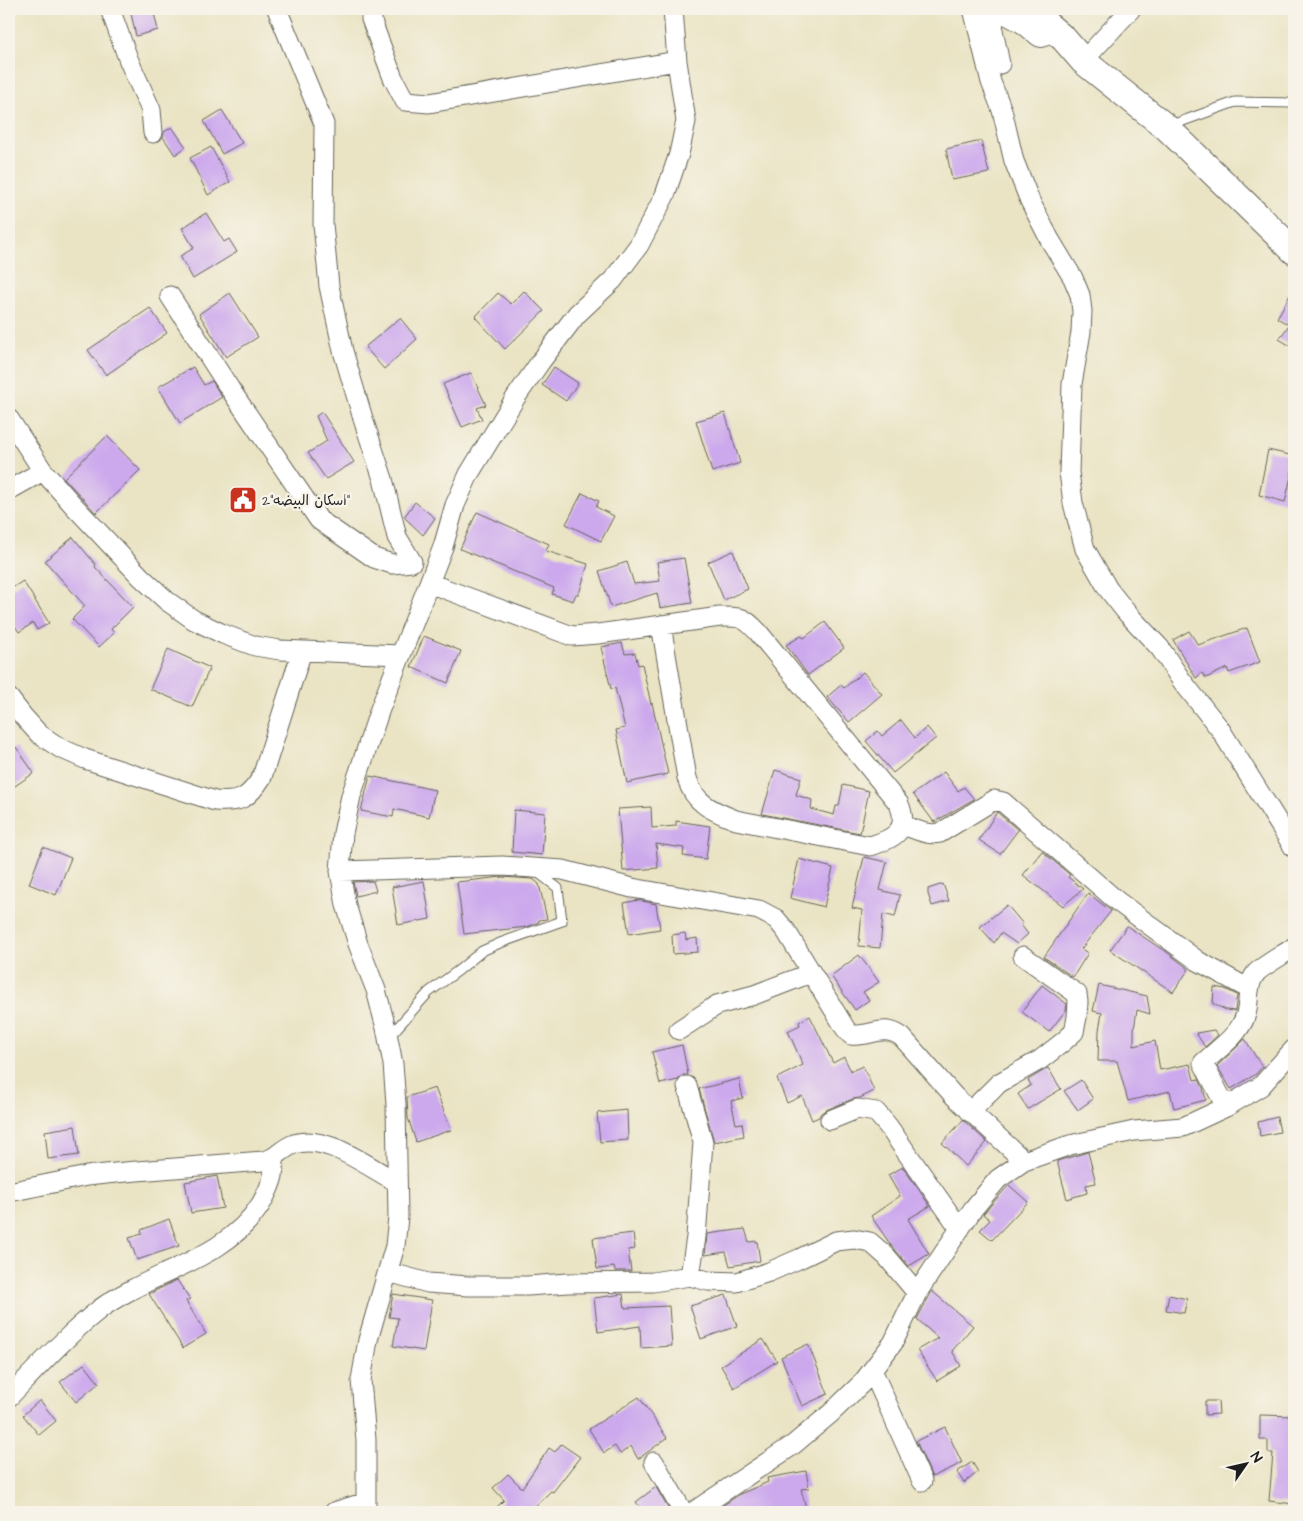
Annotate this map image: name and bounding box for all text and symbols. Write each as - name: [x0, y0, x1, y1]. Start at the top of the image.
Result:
- public building icon: اسكان البيضه"2": [228, 485, 258, 515]
- place label: اسكان البيضه"2": [262, 491, 350, 511]
- north arrow: [1220, 1438, 1270, 1488]
- text: N: [1245, 1448, 1267, 1467]

